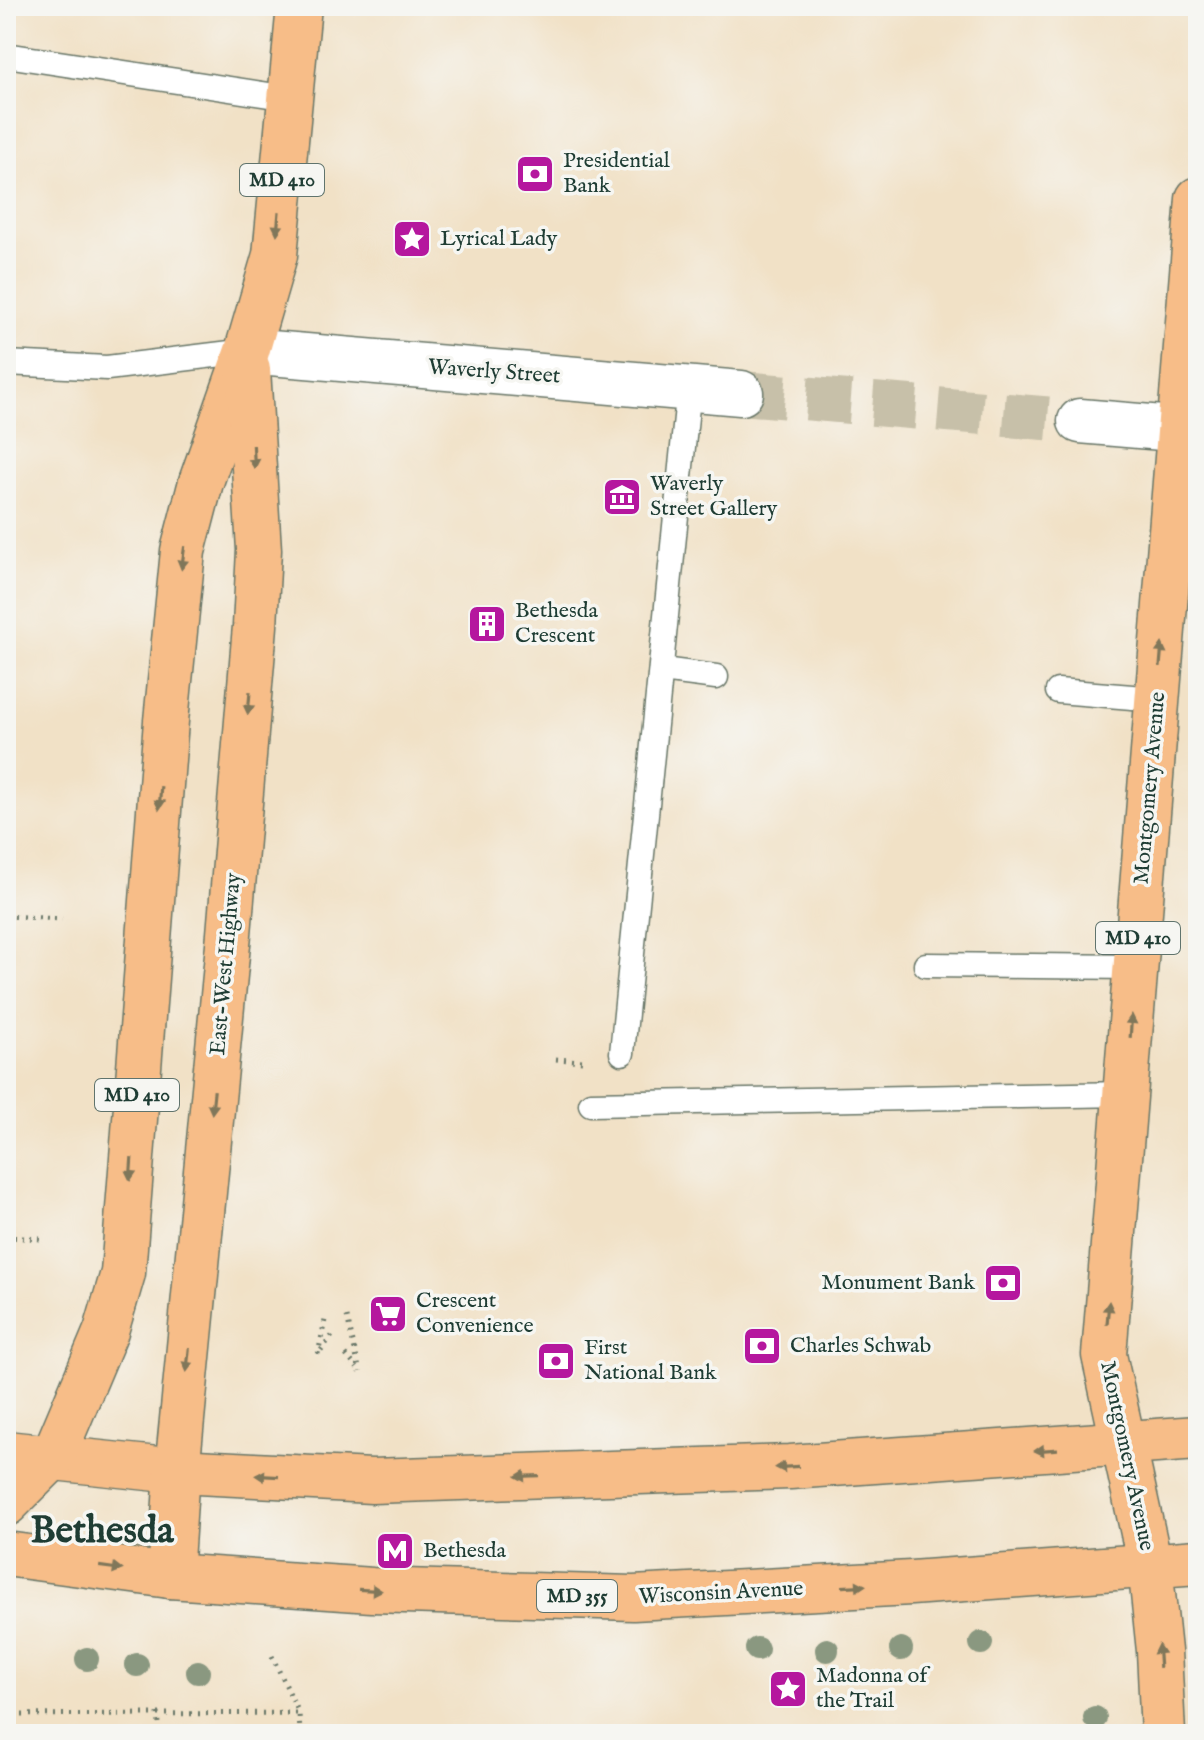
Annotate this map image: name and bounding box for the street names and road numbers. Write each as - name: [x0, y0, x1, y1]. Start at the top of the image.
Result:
- road number: MD 410: [240, 164, 324, 196]
- street label: Waverly Street: [427, 353, 562, 391]
- street label: Montgomery Avenue: [1128, 691, 1172, 885]
- street label: East-West Highway: [204, 871, 248, 1056]
- road number: MD 410: [1096, 922, 1180, 954]
- road number: MD 410: [95, 1079, 179, 1111]
- street label: Montgomery Avenue: [1093, 1359, 1161, 1553]
- street label: Wisconsin Avenue: [638, 1575, 804, 1611]
- road number: MD 355: [537, 1580, 617, 1612]

